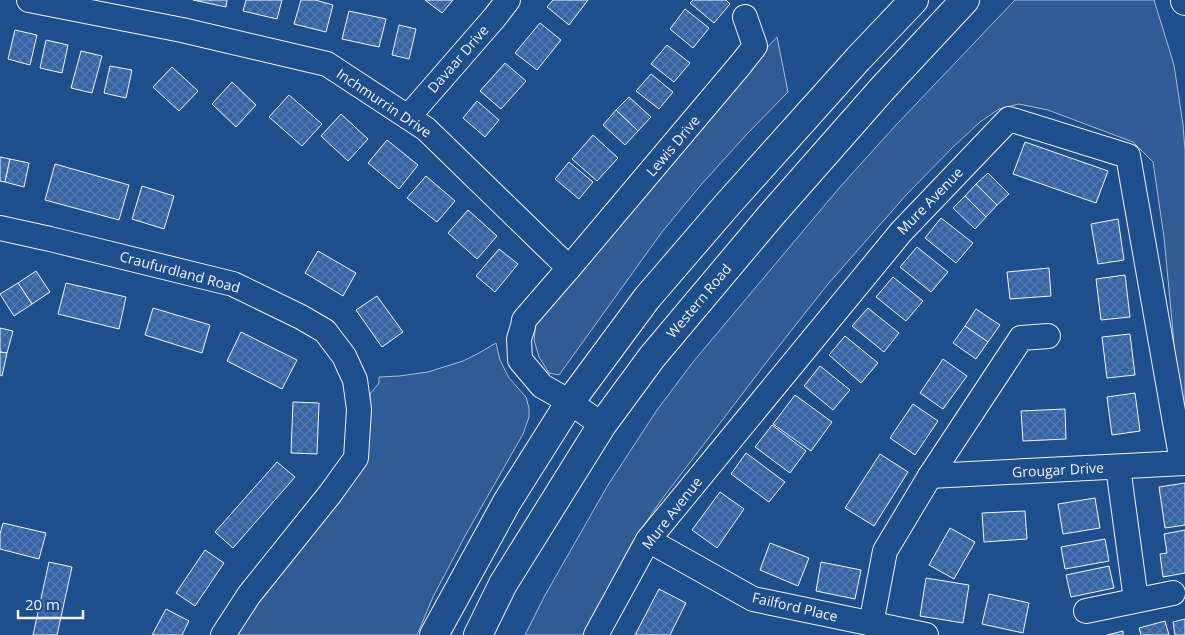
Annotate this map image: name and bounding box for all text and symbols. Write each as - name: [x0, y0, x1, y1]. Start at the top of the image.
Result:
- street label: Davaar Drive: [423, 21, 492, 97]
- street label: Inchmurrin Drive: [333, 64, 436, 142]
- street label: Lewis Drive: [642, 111, 704, 180]
- street label: Mure Avenue: [893, 163, 967, 239]
- street label: Craufurdland Road: [118, 246, 242, 297]
- street label: Western Road: [662, 259, 735, 342]
- street label: Grougar Drive: [1012, 458, 1105, 481]
- street label: Mure Avenue: [637, 472, 706, 553]
- street label: Failford Place: [750, 587, 840, 626]
- scale bar: [18, 588, 82, 620]
- text: 20 m: [25, 594, 60, 614]

